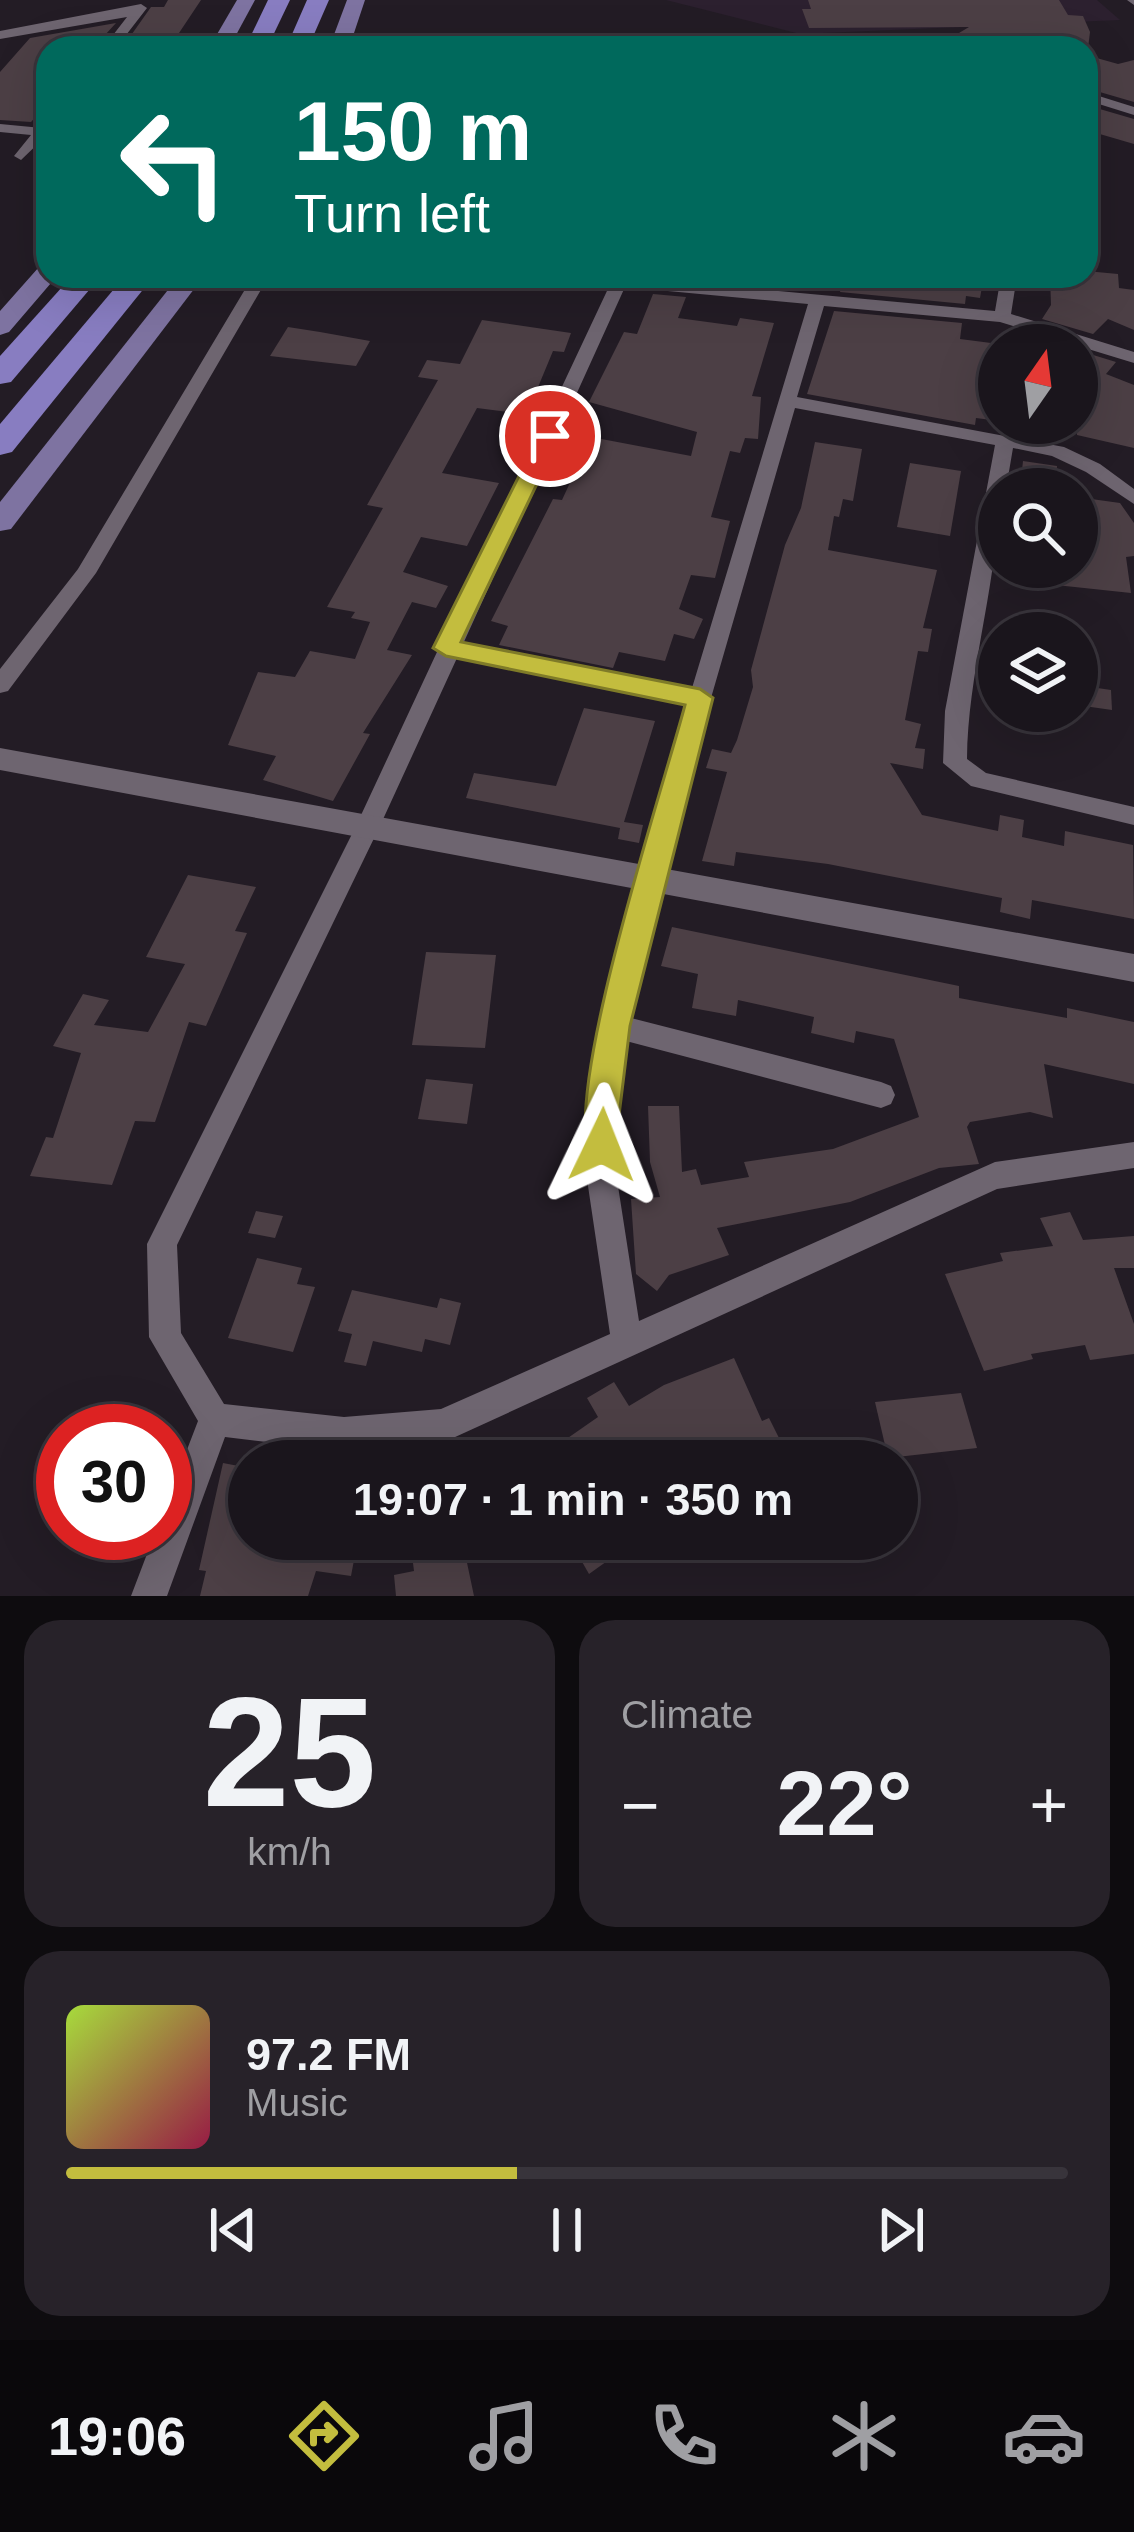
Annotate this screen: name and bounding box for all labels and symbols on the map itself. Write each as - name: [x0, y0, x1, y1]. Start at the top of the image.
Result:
- north arrow: [978, 324, 1098, 444]
- pin: [499, 385, 601, 487]
- position arrow: [539, 1082, 665, 1208]
- speed limit sign: 30: [36, 1404, 192, 1560]

